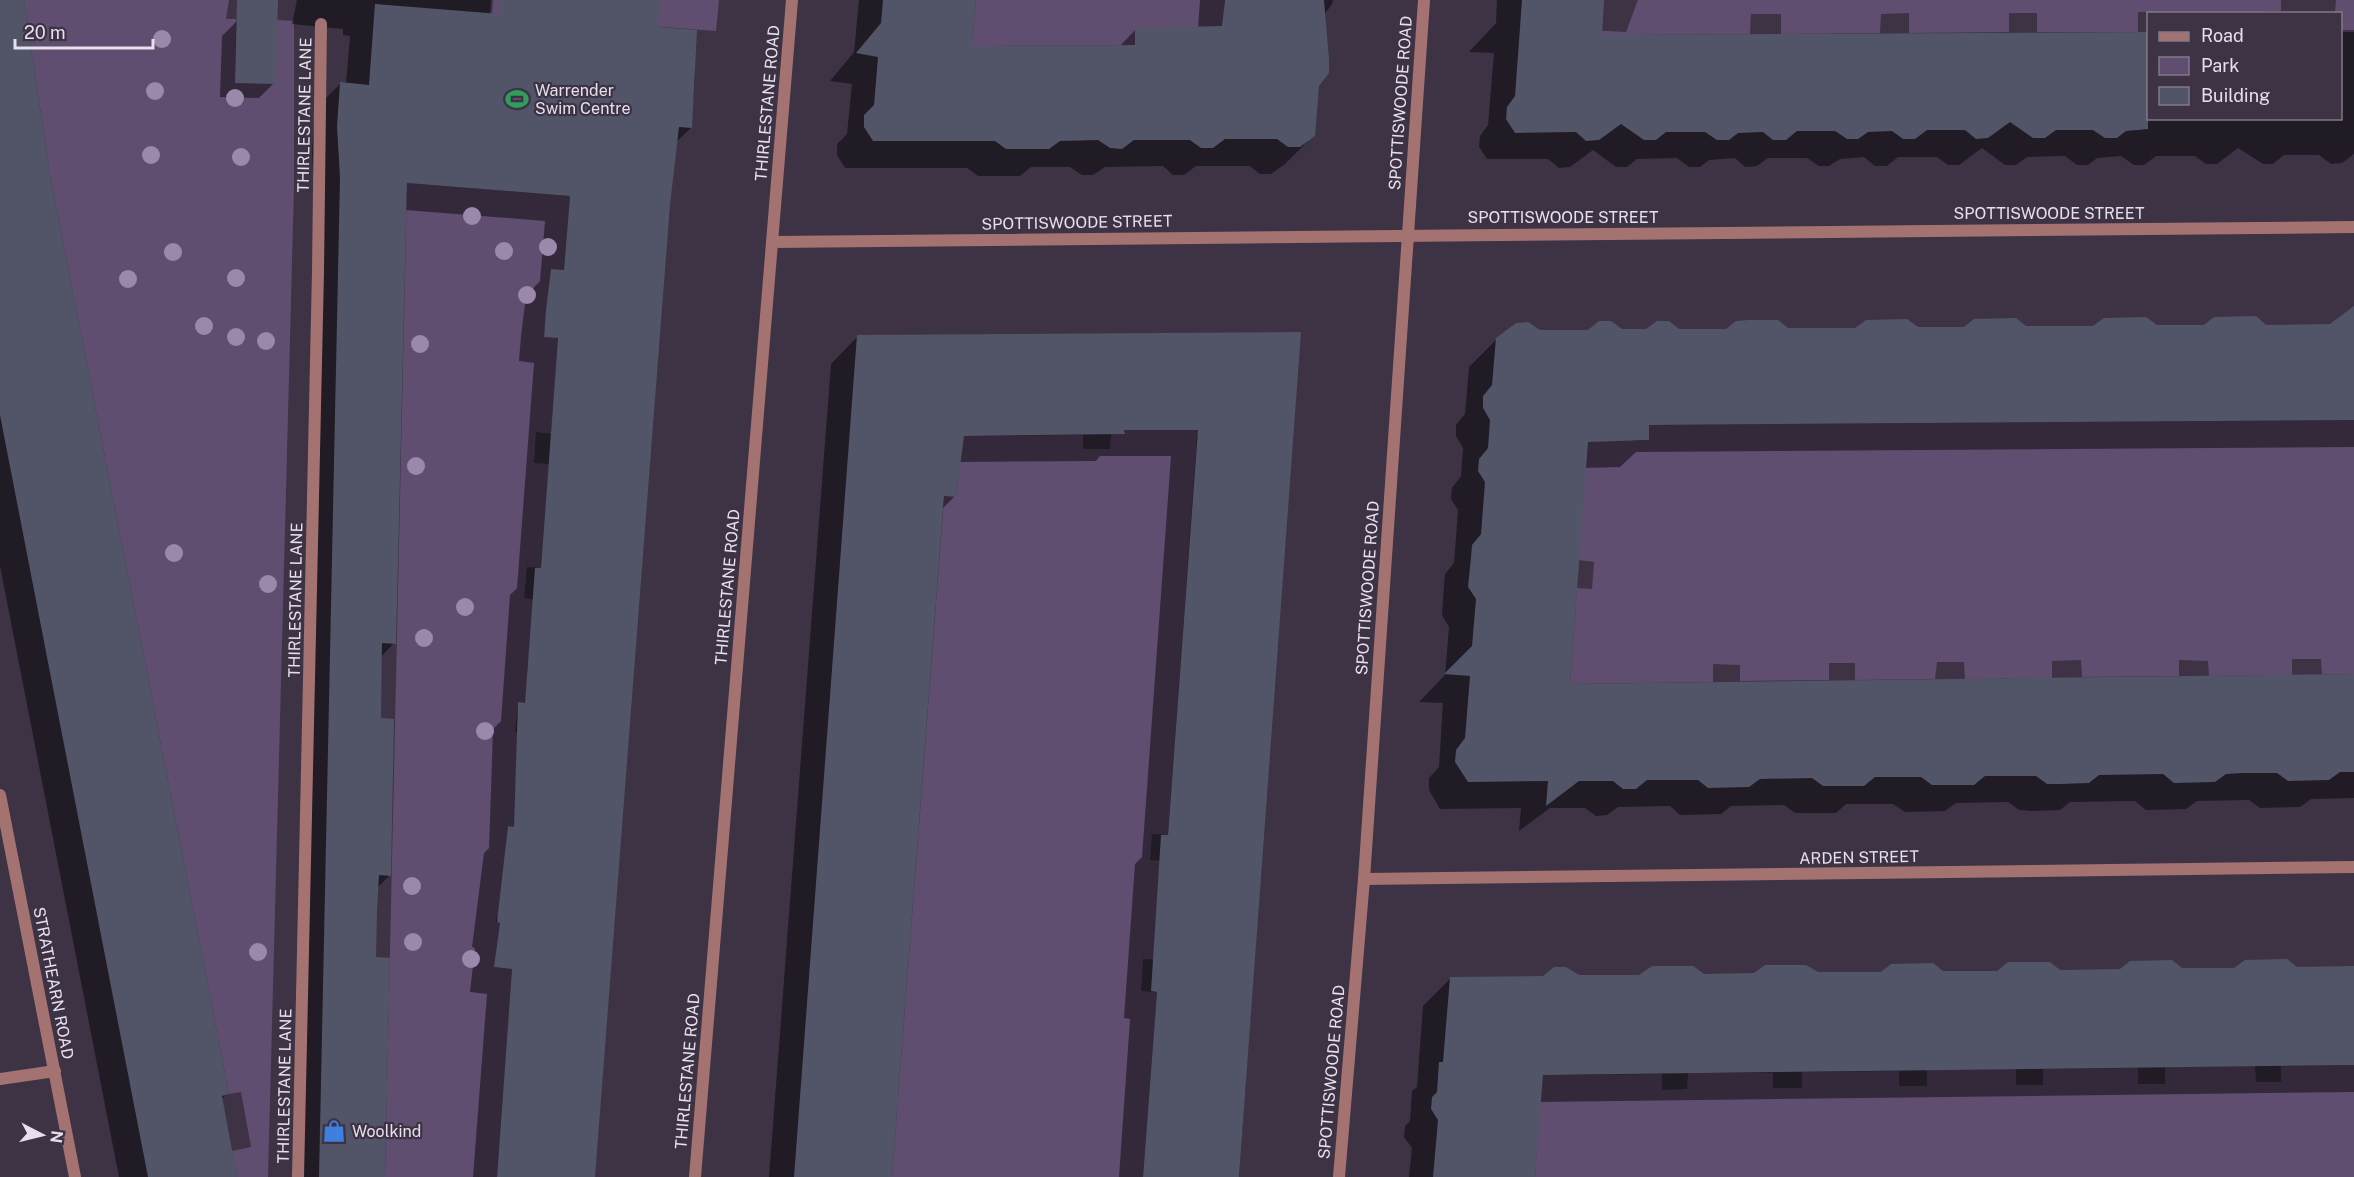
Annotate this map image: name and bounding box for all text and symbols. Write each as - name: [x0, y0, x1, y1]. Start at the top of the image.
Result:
- scale bar: [15, 12, 153, 50]
- legend: [2147, 12, 2342, 120]
- street label: SPOTTISWOODE ROAD: [1385, 15, 1416, 191]
- text: 20 m: [24, 22, 66, 43]
- street label: THIRLESTANE ROAD: [751, 24, 784, 182]
- text: Road: [2201, 25, 2244, 46]
- street label: THIRLESTANE LANE: [294, 37, 315, 193]
- text: Park: [2201, 55, 2239, 76]
- place label: Warrender Swim Centre: [535, 81, 630, 118]
- text: Building: [2201, 85, 2270, 106]
- sports icon: Warrender Swim Centre: [504, 86, 530, 112]
- street label: SPOTTISWOODE STREET: [1953, 204, 2145, 223]
- street label: SPOTTISWOODE STREET: [1467, 208, 1659, 227]
- street label: SPOTTISWOODE STREET: [981, 211, 1173, 234]
- street label: SPOTTISWOODE ROAD: [1352, 500, 1383, 676]
- street label: THIRLESTANE ROAD: [711, 508, 744, 666]
- street label: THIRLESTANE LANE: [285, 522, 306, 678]
- street label: ARDEN STREET: [1799, 847, 1920, 868]
- street label: STRATHEARN ROAD: [29, 905, 78, 1061]
- street label: SPOTTISWOODE ROAD: [1314, 984, 1349, 1160]
- street label: THIRLESTANE ROAD: [671, 992, 704, 1150]
- street label: THIRLESTANE LANE: [274, 1008, 295, 1164]
- north arrow: [12, 1105, 72, 1165]
- shop icon: Woolkind: [321, 1118, 347, 1144]
- place label: Woolkind: [352, 1122, 421, 1141]
- text: N: [46, 1129, 67, 1144]

